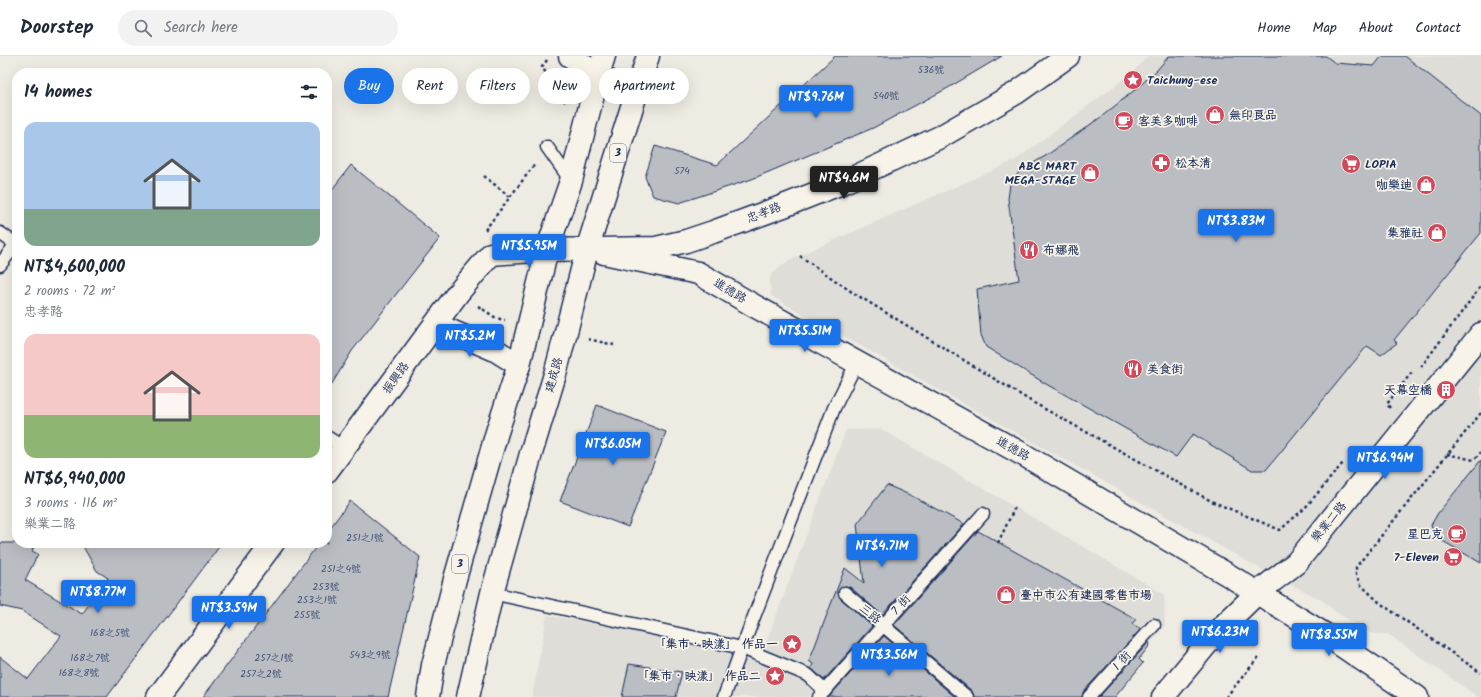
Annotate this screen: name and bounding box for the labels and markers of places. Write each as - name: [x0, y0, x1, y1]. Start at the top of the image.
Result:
- place icon: Taichung-ese: [1122, 69, 1144, 91]
- place label: Taichung-ese: [1147, 71, 1217, 90]
- pin: NT$9.76M: [775, 85, 857, 119]
- shop icon: 無印良品: [1204, 104, 1226, 126]
- place label: 無印良品: [1229, 106, 1277, 125]
- cafe icon: 客美多咖啡: [1113, 110, 1135, 132]
- place label: 客美多咖啡: [1138, 112, 1198, 131]
- pharmacy icon: 松本清: [1150, 152, 1172, 174]
- supermarket icon: LOPIA: [1340, 153, 1362, 175]
- place label: 松本清: [1175, 154, 1211, 173]
- place label: LOPIA: [1365, 155, 1397, 174]
- place label: ABC MART MEGA-STAGE: [1005, 157, 1077, 190]
- shop icon: ABC MART MEGA-STAGE: [1079, 162, 1101, 184]
- pin: NT$4.6M: [807, 166, 881, 200]
- shop icon: 咖樂迪: [1415, 174, 1437, 196]
- place label: 咖樂迪: [1376, 176, 1412, 195]
- pin: NT$3.83M: [1195, 209, 1277, 243]
- shop icon: 集雅社: [1426, 222, 1448, 244]
- place label: 集雅社: [1387, 224, 1423, 243]
- pin: NT$5.95M: [488, 234, 570, 268]
- restaurant icon: 布娜飛: [1018, 239, 1040, 261]
- place label: 布娜飛: [1043, 241, 1079, 260]
- pin: NT$5.51M: [764, 319, 846, 353]
- pin: NT$5.2M: [433, 324, 507, 358]
- restaurant icon: 美食街: [1122, 358, 1144, 380]
- place label: 美食街: [1147, 360, 1183, 379]
- building icon: 天幕空橋: [1435, 379, 1457, 401]
- place label: 天幕空橋: [1384, 381, 1432, 400]
- pin: NT$6.05M: [572, 432, 654, 466]
- pin: NT$6.94M: [1344, 446, 1426, 480]
- cafe icon: 星巴克: [1446, 523, 1468, 545]
- place label: 星巴克: [1407, 525, 1443, 544]
- pin: NT$4.71M: [841, 534, 923, 568]
- supermarket icon: 7-Eleven: [1442, 546, 1464, 568]
- place label: 7-Eleven: [1394, 548, 1439, 567]
- pin: NT$8.77M: [57, 580, 139, 614]
- shop icon: 臺中市公有建國零售市場: [995, 584, 1017, 606]
- place label: 臺中市公有建國零售市場: [1020, 586, 1152, 605]
- pin: NT$3.59M: [188, 596, 270, 630]
- pin: NT$6.23M: [1179, 620, 1261, 654]
- pin: NT$8.55M: [1288, 623, 1370, 657]
- place icon: 「集市‧映漾」 作品一: [781, 633, 803, 655]
- place label: 「集市‧映漾」 作品一: [653, 635, 778, 654]
- pin: NT$3.56M: [848, 643, 930, 677]
- place icon: 「集市‧映漾」 作品二: [764, 665, 786, 687]
- place label: 「集市‧映漾」 作品二: [636, 667, 761, 686]

